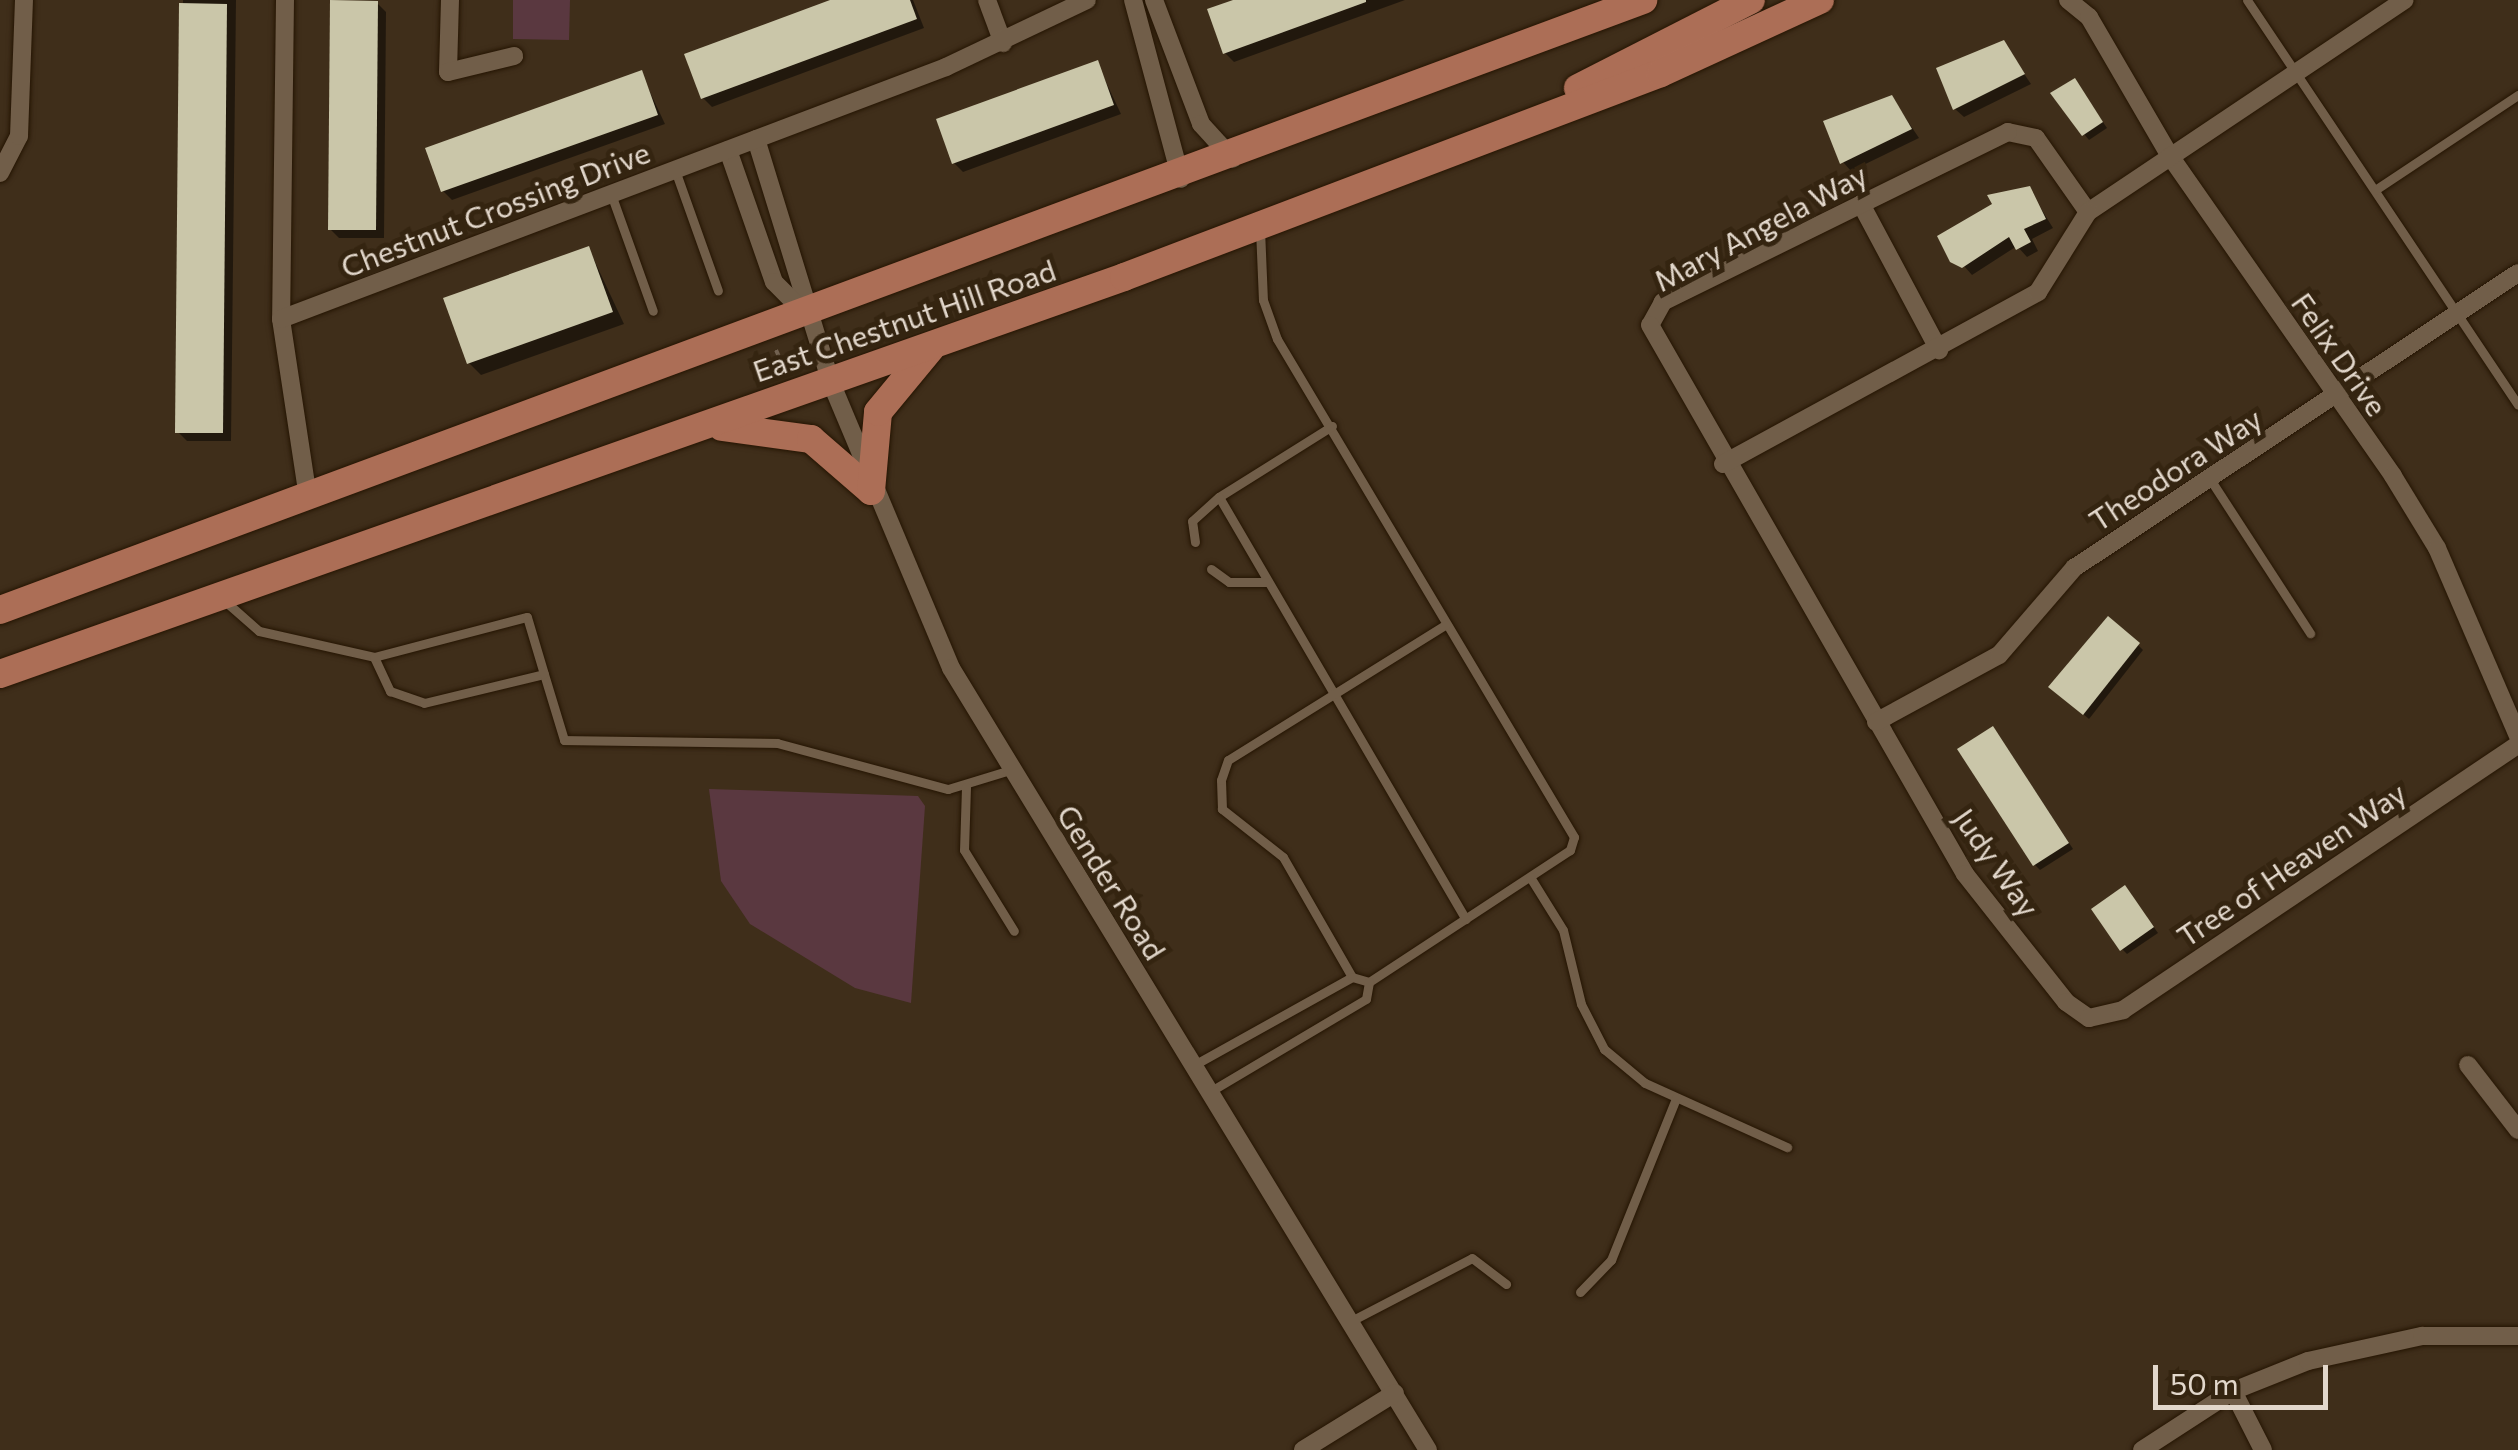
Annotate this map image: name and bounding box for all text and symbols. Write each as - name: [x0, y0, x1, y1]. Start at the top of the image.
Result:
- street label: Chestnut Crossing Drive: [336, 133, 654, 285]
- street label: Mary Angela Way: [1647, 156, 1873, 298]
- street label: East Chestnut Hill Road: [748, 251, 1060, 389]
- street label: Felix Drive: [2285, 286, 2395, 422]
- street label: Theodora Way: [2082, 400, 2268, 538]
- street label: Tree of Heaven Way: [2170, 774, 2412, 954]
- street label: Gender Road: [1050, 798, 1174, 966]
- street label: Judy Way: [1947, 801, 2047, 923]
- scale bar: [2158, 1345, 2333, 1407]
- text: 50 m: [2170, 1364, 2239, 1401]

